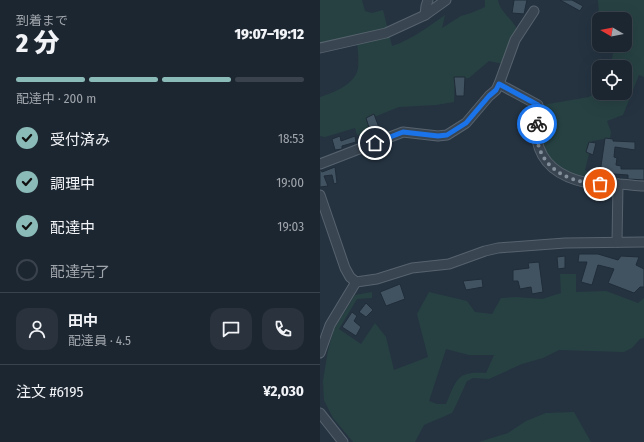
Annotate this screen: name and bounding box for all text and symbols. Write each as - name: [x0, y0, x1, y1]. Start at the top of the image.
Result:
- north arrow: [592, 12, 632, 52]
- map controls: [592, 12, 632, 100]
- text: 到着まで: [16, 13, 68, 28]
- text: 19:07–19:12: [235, 25, 304, 43]
- text: 2 分: [16, 28, 59, 59]
- button: locate: [592, 60, 632, 100]
- text: 配達中 · 200 m: [16, 91, 96, 106]
- courier: [517, 104, 557, 144]
- icon: bike: [526, 113, 548, 135]
- pin: [358, 126, 392, 160]
- icon: check: [16, 127, 38, 149]
- text: 受付済み: [50, 131, 110, 149]
- text: 18:53: [278, 131, 304, 146]
- icon: home: [364, 132, 386, 154]
- pin: [583, 167, 617, 201]
- icon: check: [16, 171, 38, 193]
- icon: bag: [589, 173, 611, 195]
- text: 調理中: [50, 175, 95, 193]
- text: 19:00: [276, 175, 304, 190]
- icon: check: [16, 215, 38, 237]
- text: 配達中: [50, 219, 95, 237]
- text: 19:03: [277, 219, 304, 234]
- text: 配達完了: [50, 263, 110, 281]
- button: person: [16, 308, 58, 350]
- button: chat: [210, 308, 252, 350]
- button: phone: [262, 308, 304, 350]
- text: 田中: [68, 312, 98, 330]
- text: 配達員 · 4.5: [68, 333, 131, 348]
- text: ¥2,030: [263, 382, 304, 400]
- text: 注文 #6195: [16, 383, 83, 401]

